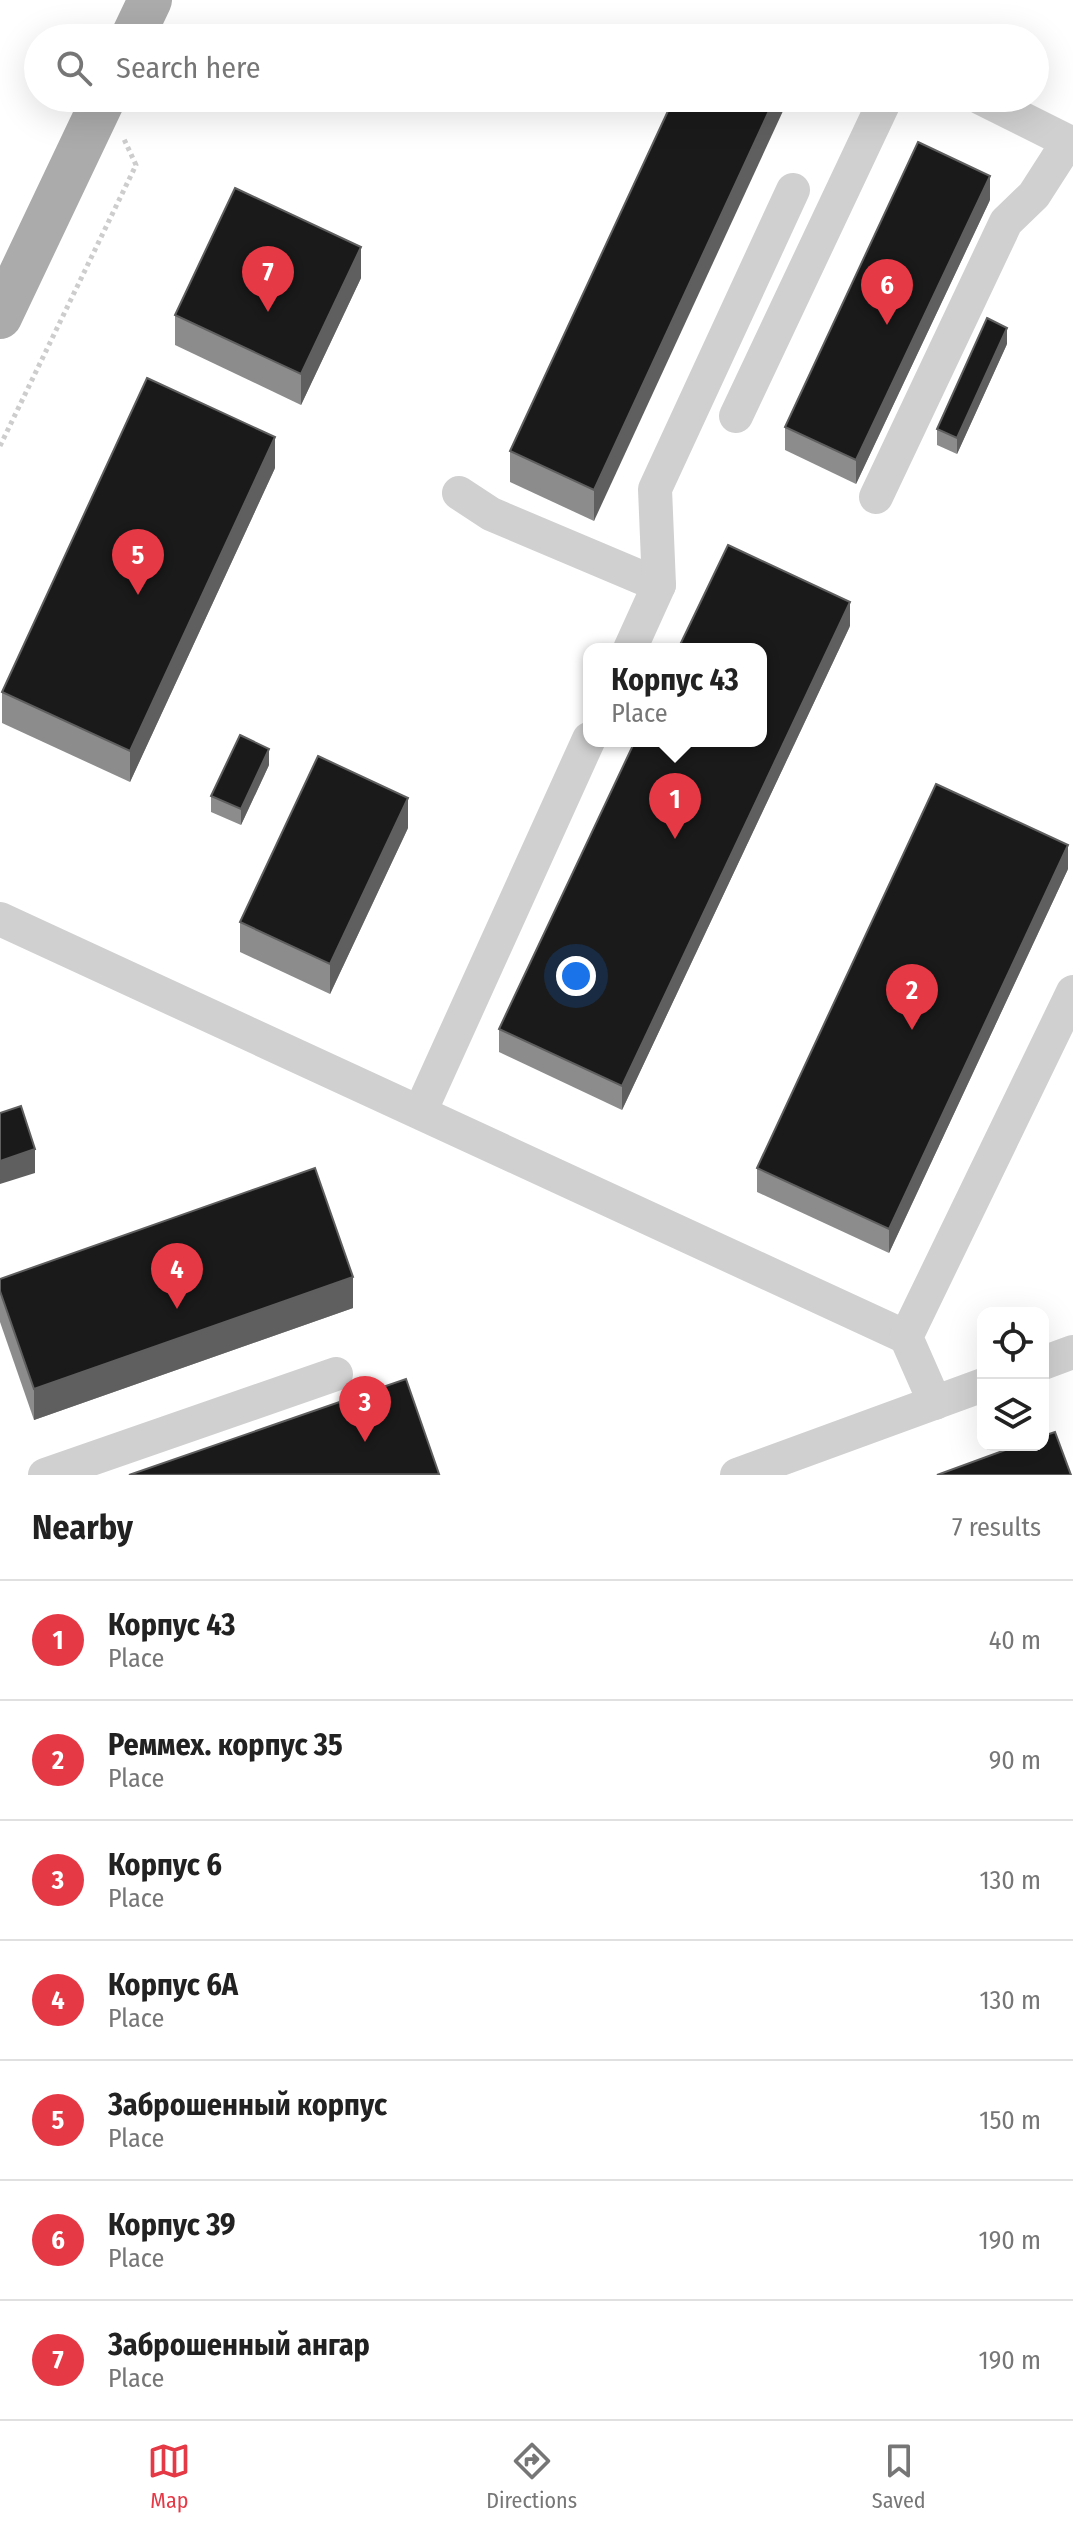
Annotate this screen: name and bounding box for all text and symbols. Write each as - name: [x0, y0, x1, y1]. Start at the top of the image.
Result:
- search box: [24, 24, 1049, 112]
- icon: search: [52, 46, 96, 90]
- text: Search here: [116, 50, 261, 86]
- pin: 7: [242, 246, 294, 312]
- pin: 6: [861, 259, 913, 325]
- pin: 5: [112, 529, 164, 595]
- popup: [583, 643, 767, 747]
- text: Корпус 43: [611, 662, 739, 698]
- text: Place: [611, 698, 668, 729]
- pin: 1: [649, 773, 701, 839]
- your location: [556, 956, 596, 996]
- pin: 2: [886, 964, 938, 1030]
- pin: 4: [151, 1243, 203, 1309]
- map controls: [977, 1307, 1049, 1451]
- button: locate: [977, 1307, 1049, 1379]
- pin: 3: [339, 1376, 391, 1442]
- button: layers: [977, 1379, 1049, 1451]
- text: Nearby: [32, 1507, 133, 1548]
- text: 7 results: [952, 1512, 1041, 1543]
- text: Корпус 43: [108, 1607, 235, 1643]
- text: 1: [53, 1625, 64, 1656]
- text: 40 m: [989, 1625, 1041, 1656]
- text: Place: [108, 1643, 164, 1674]
- text: Реммех. корпус 35: [108, 1727, 343, 1763]
- text: 2: [52, 1745, 64, 1776]
- text: 90 m: [989, 1745, 1041, 1776]
- text: Place: [108, 1763, 164, 1794]
- text: Корпус 6: [108, 1847, 222, 1883]
- text: 3: [52, 1865, 64, 1896]
- text: 130 m: [979, 1865, 1041, 1896]
- text: Place: [108, 1883, 164, 1914]
- text: Корпус 6А: [108, 1967, 238, 2003]
- text: 4: [51, 1985, 65, 2016]
- text: 130 m: [979, 1985, 1041, 2016]
- text: Place: [108, 2003, 164, 2034]
- text: Заброшенный корпус: [108, 2087, 387, 2123]
- text: 5: [52, 2105, 64, 2136]
- text: 150 m: [979, 2105, 1041, 2136]
- text: Place: [108, 2123, 164, 2154]
- text: Корпус 39: [108, 2207, 236, 2243]
- text: 6: [51, 2225, 65, 2256]
- text: 190 m: [979, 2225, 1041, 2256]
- text: Place: [108, 2243, 164, 2274]
- text: Заброшенный ангар: [108, 2327, 370, 2363]
- text: 7: [52, 2345, 64, 2376]
- text: 190 m: [979, 2345, 1041, 2376]
- text: Place: [108, 2363, 164, 2394]
- tab: Map: [147, 2439, 191, 2514]
- tab: Directions: [486, 2439, 577, 2514]
- tab: Saved: [872, 2439, 926, 2514]

